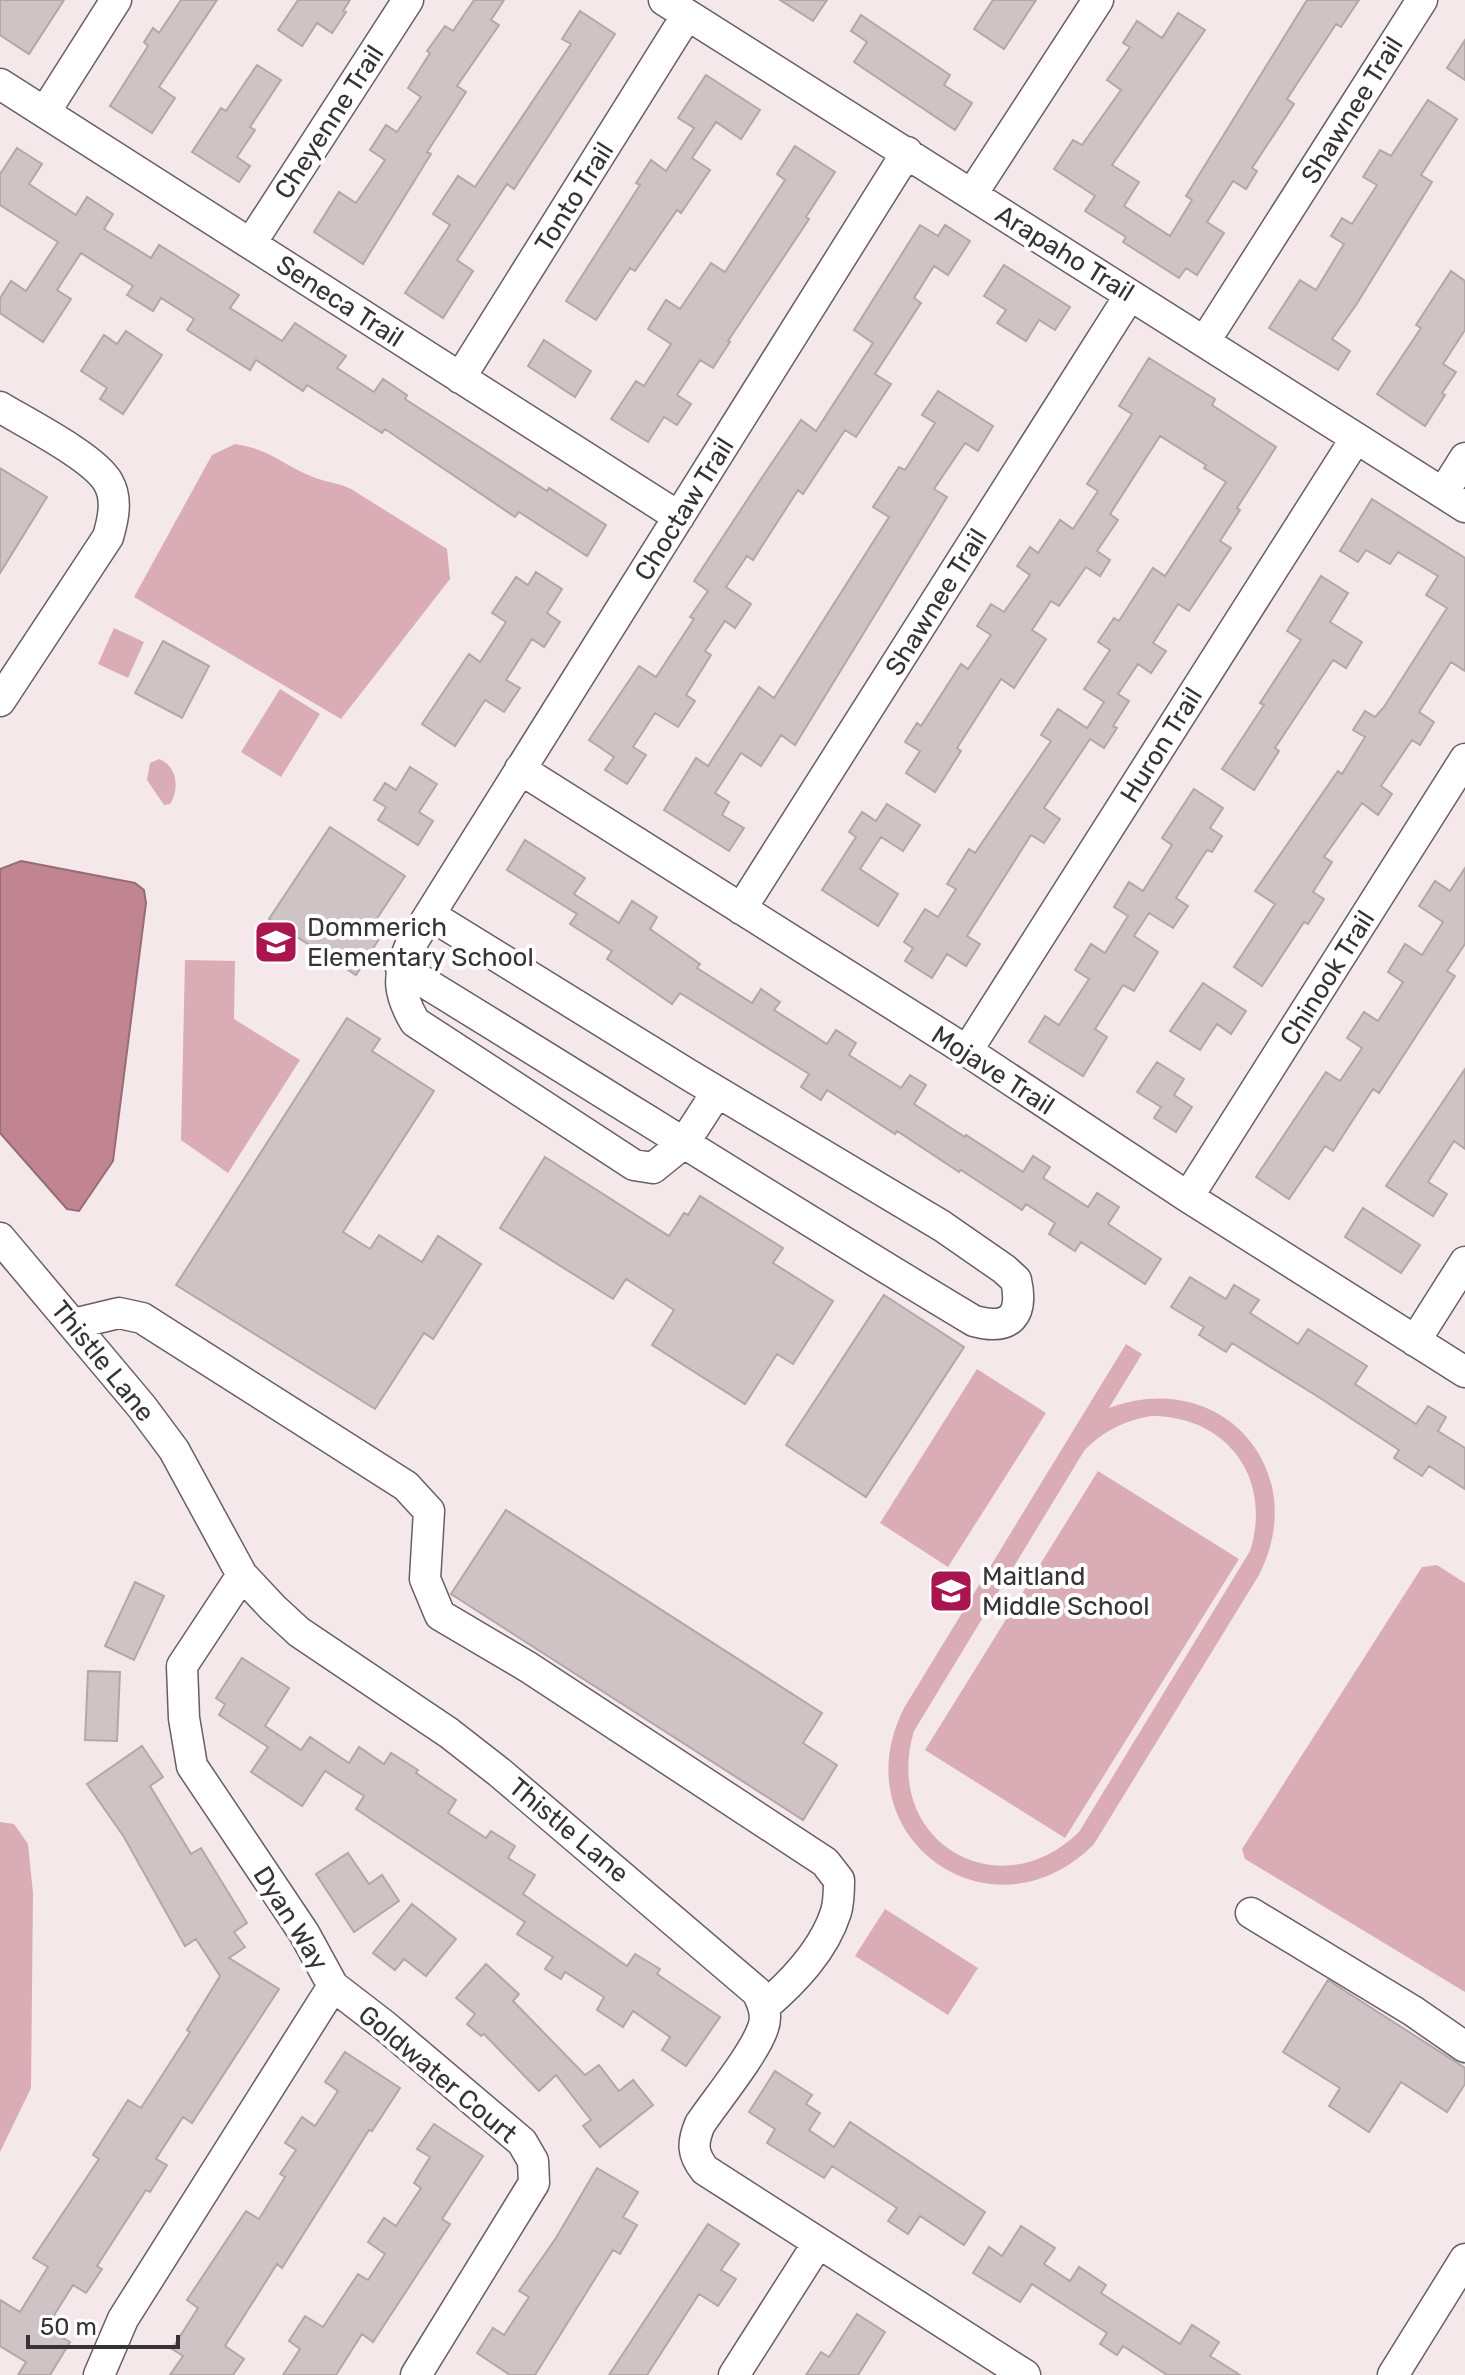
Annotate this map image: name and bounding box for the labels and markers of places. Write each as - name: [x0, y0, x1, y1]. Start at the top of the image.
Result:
- place label: Dommerich Elementary School: [307, 912, 534, 973]
- school or university icon: Dommerich Elementary School: [252, 918, 300, 966]
- place label: Maitland Middle School: [982, 1561, 1150, 1622]
- school or university icon: Maitland Middle School: [927, 1567, 975, 1615]

